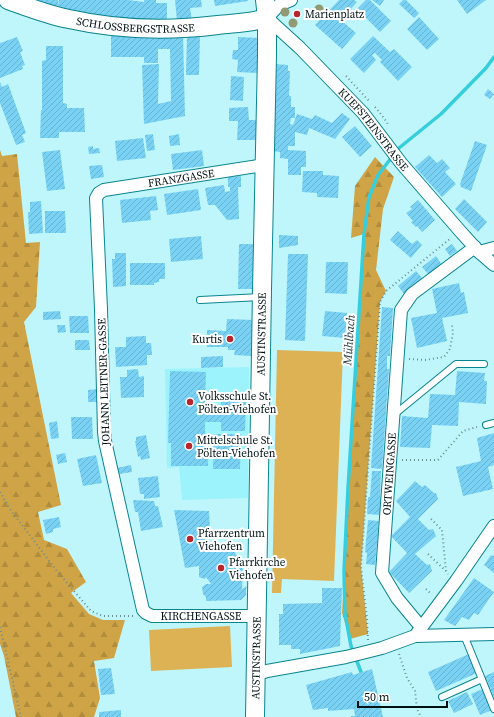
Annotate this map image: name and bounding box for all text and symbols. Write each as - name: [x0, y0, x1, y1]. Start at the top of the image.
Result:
- place label: Marienplatz: [305, 7, 364, 22]
- marker: Marienplatz: [292, 9, 302, 19]
- street label: SCHLOSSBERGSTRASSE: [75, 13, 196, 36]
- street label: KUEFSTEINSTRASSE: [335, 84, 412, 174]
- street label: FRANZGASSE: [147, 165, 216, 191]
- street label: AUSTINSTRASSE: [253, 292, 269, 376]
- water label: Mühlbach: [339, 314, 359, 367]
- street label: JOHANN LEITNER-GASSE: [94, 318, 114, 447]
- place label: Kurtis: [192, 332, 222, 347]
- marker: Kurtis: [225, 334, 235, 344]
- place label: Volksschule St. Pölten-Viehofen: [198, 389, 277, 417]
- marker: Volksschule St. Pölten-Viehofen: [185, 397, 195, 407]
- street label: ORTWEINGASSE: [379, 432, 400, 516]
- place label: Mittelschule St. Pölten-Viehofen: [197, 433, 276, 461]
- marker: Mittelschule St. Pölten-Viehofen: [184, 441, 194, 451]
- place label: Pfarrzentrum Viehofen: [198, 526, 265, 554]
- marker: Pfarrzentrum Viehofen: [185, 534, 195, 544]
- place label: Pfarrkirche Viehofen: [229, 555, 286, 583]
- marker: Pfarrkirche Viehofen: [216, 563, 226, 573]
- street label: KIRCHENGASSE: [161, 609, 242, 624]
- street label: AUSTINSTRASSE: [248, 616, 264, 700]
- scale bar: [358, 683, 447, 709]
- text: 50 m: [364, 689, 390, 705]

